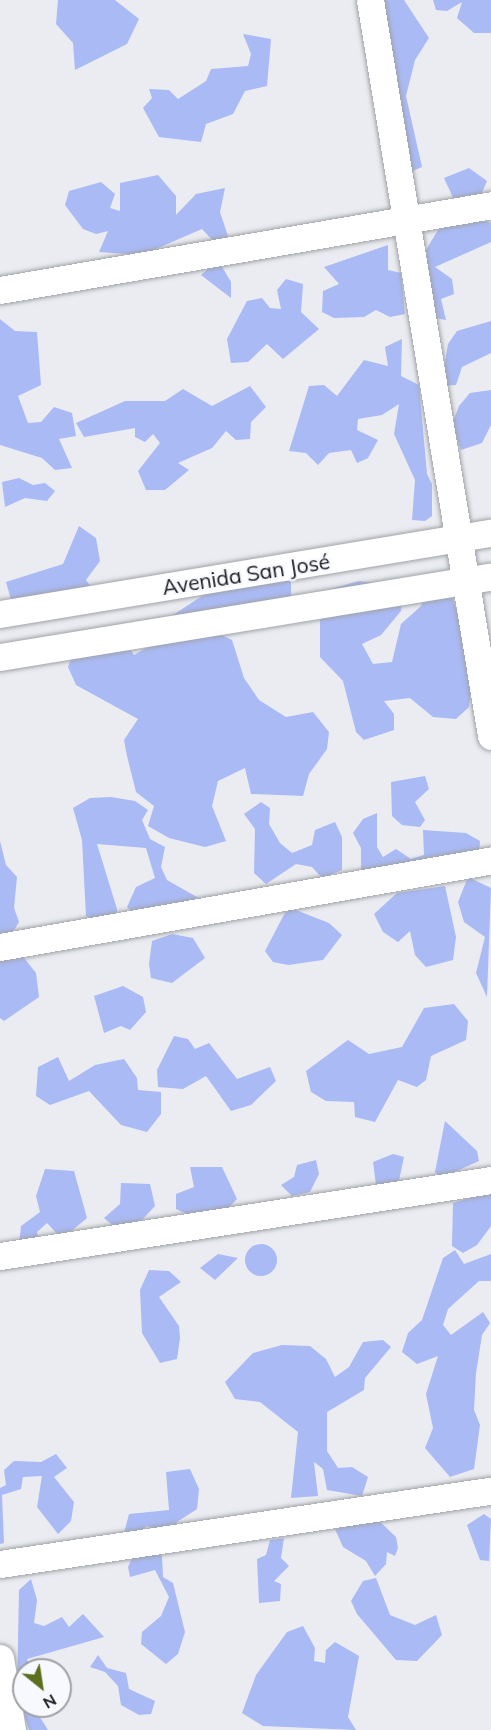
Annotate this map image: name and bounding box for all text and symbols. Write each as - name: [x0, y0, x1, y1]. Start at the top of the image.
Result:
- street label: Avenida San José: [160, 548, 332, 600]
- north arrow: [12, 1658, 72, 1718]
- text: N: [40, 1690, 60, 1714]

